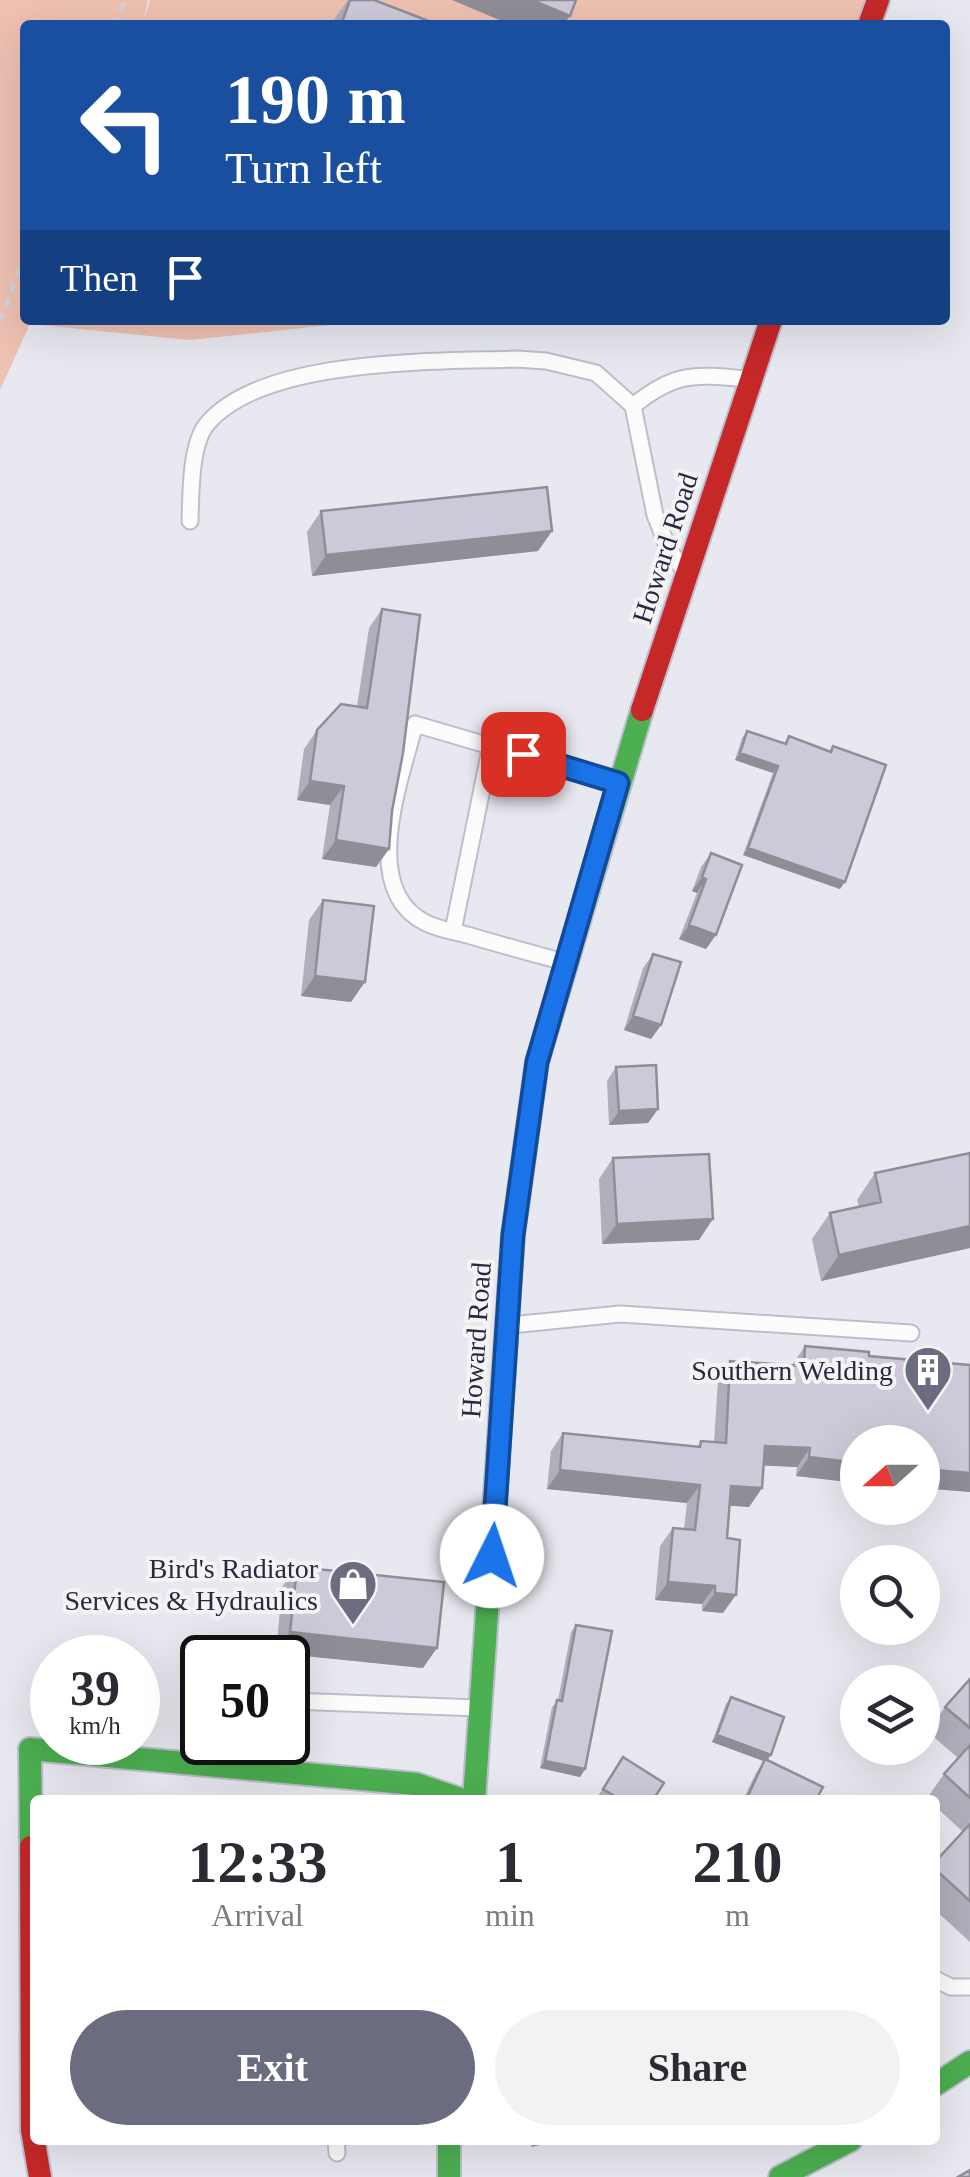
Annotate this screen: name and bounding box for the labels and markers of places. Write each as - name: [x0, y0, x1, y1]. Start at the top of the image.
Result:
- pin: [481, 712, 566, 797]
- building icon: Southern Welding: [902, 1344, 954, 1412]
- place label: Southern Welding: [691, 1355, 893, 1386]
- place label: Bird's Radiator Services & Hydraulics: [65, 1553, 319, 1616]
- shop icon: Bird's Radiator Services & Hydraulics: [327, 1558, 379, 1626]

